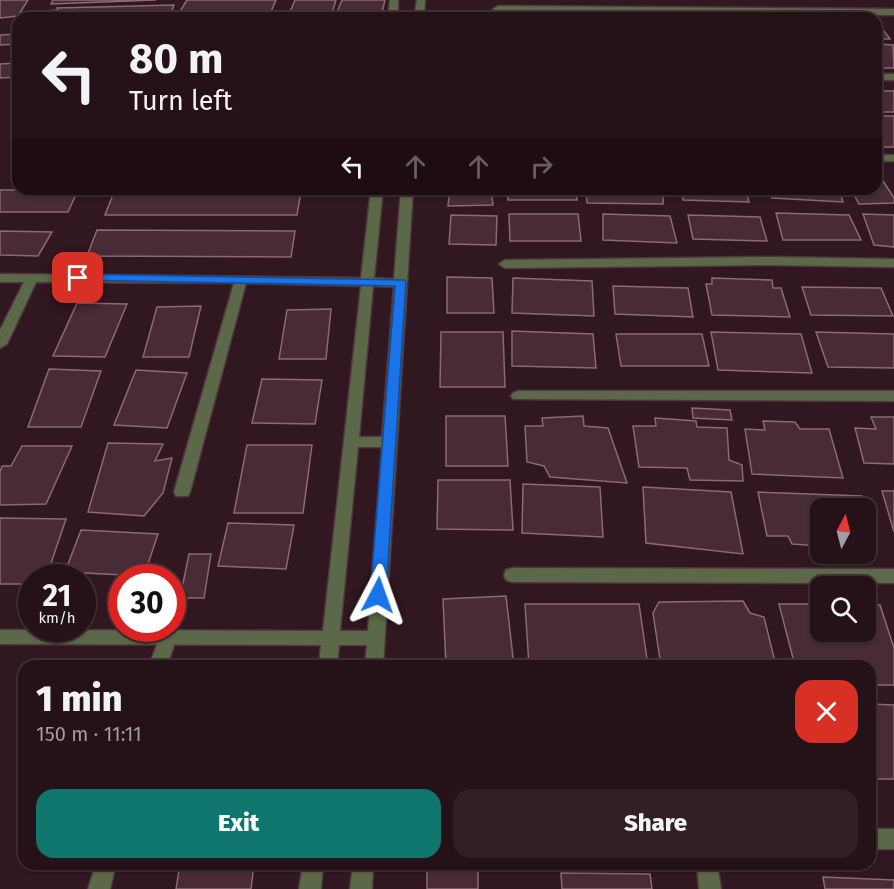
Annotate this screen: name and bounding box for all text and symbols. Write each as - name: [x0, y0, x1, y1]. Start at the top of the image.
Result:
- text: 80 m: [129, 34, 223, 84]
- icon: left: [30, 36, 108, 114]
- text: Turn left: [129, 85, 232, 117]
- icon: left: [336, 150, 369, 183]
- icon: ahead: [399, 150, 432, 183]
- icon: ahead: [462, 150, 495, 183]
- icon: right: [525, 150, 558, 183]
- pin: [52, 252, 103, 303]
- icon: arrive: [61, 261, 94, 294]
- north arrow: [810, 498, 876, 564]
- map controls: [810, 498, 876, 642]
- position arrow: [346, 563, 410, 627]
- speed limit sign: 30: [108, 564, 186, 642]
- button: search: [810, 576, 876, 642]
- text: 21: [43, 578, 71, 614]
- text: km/h: [38, 609, 76, 627]
- text: 1 min: [36, 677, 122, 721]
- button: close: [795, 680, 858, 743]
- text: 150 m · 11:11: [36, 722, 142, 746]
- button: Exit: [36, 789, 441, 858]
- button: Share: [453, 789, 858, 858]

